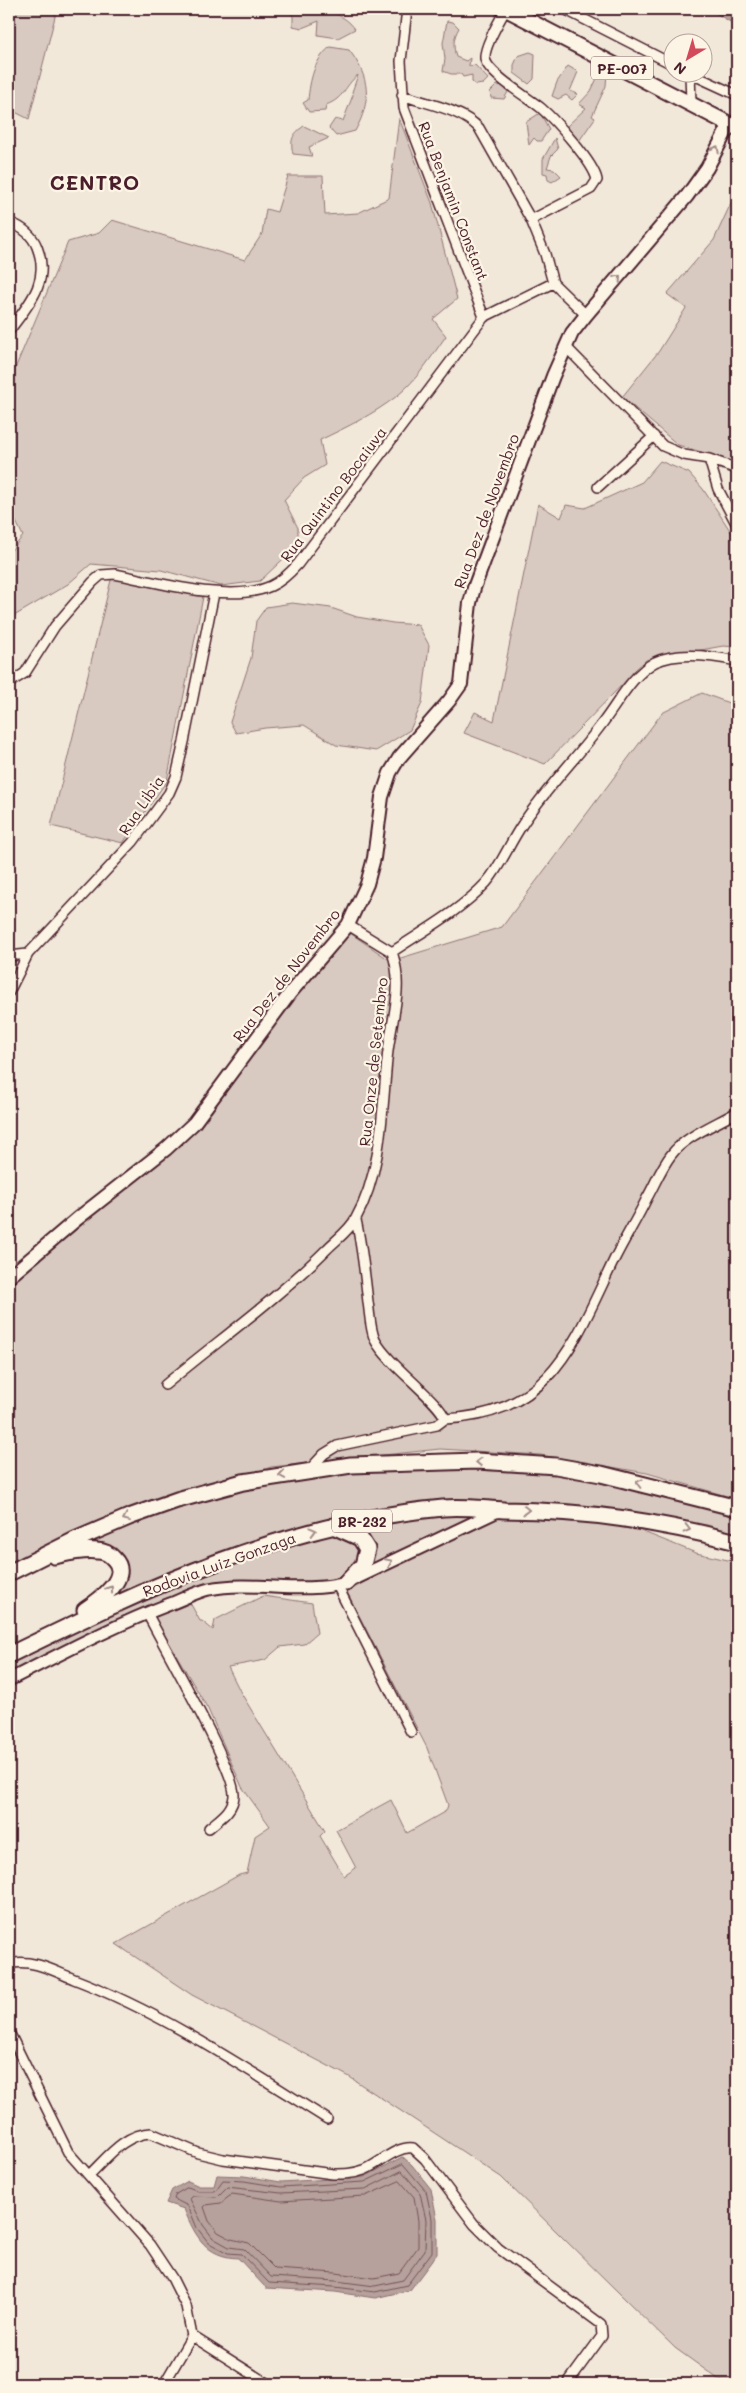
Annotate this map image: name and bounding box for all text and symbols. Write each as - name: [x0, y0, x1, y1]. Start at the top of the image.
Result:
- north arrow: [664, 32, 714, 82]
- road number: PE-007: [591, 56, 653, 80]
- text: N: [670, 58, 690, 79]
- street label: Rua Benjamin Constant: [414, 119, 494, 283]
- one-way arrow: [710, 146, 720, 155]
- district label: CENTRO: [50, 169, 140, 195]
- one-way arrow: [612, 275, 621, 284]
- street label: Rua Quintino Bocaiuva: [276, 422, 390, 566]
- street label: Rua Dez de Novembro: [449, 431, 523, 591]
- street label: Rua Libia: [114, 771, 168, 839]
- street label: Rua Dez de Novembro: [228, 904, 344, 1046]
- street label: Rua Onze de Setembro: [354, 976, 392, 1147]
- one-way arrow: [474, 1456, 482, 1467]
- one-way arrow: [278, 1469, 286, 1479]
- one-way arrow: [635, 1478, 644, 1489]
- one-way arrow: [522, 1505, 530, 1515]
- road number: BR-232: [332, 1510, 392, 1532]
- one-way arrow: [122, 1512, 131, 1523]
- one-way arrow: [682, 1523, 691, 1534]
- one-way arrow: [308, 1526, 317, 1537]
- street label: Rodovia Luiz Gonzaga: [140, 1527, 298, 1601]
- one-way arrow: [384, 1558, 393, 1568]
- one-way arrow: [104, 1586, 112, 1595]

